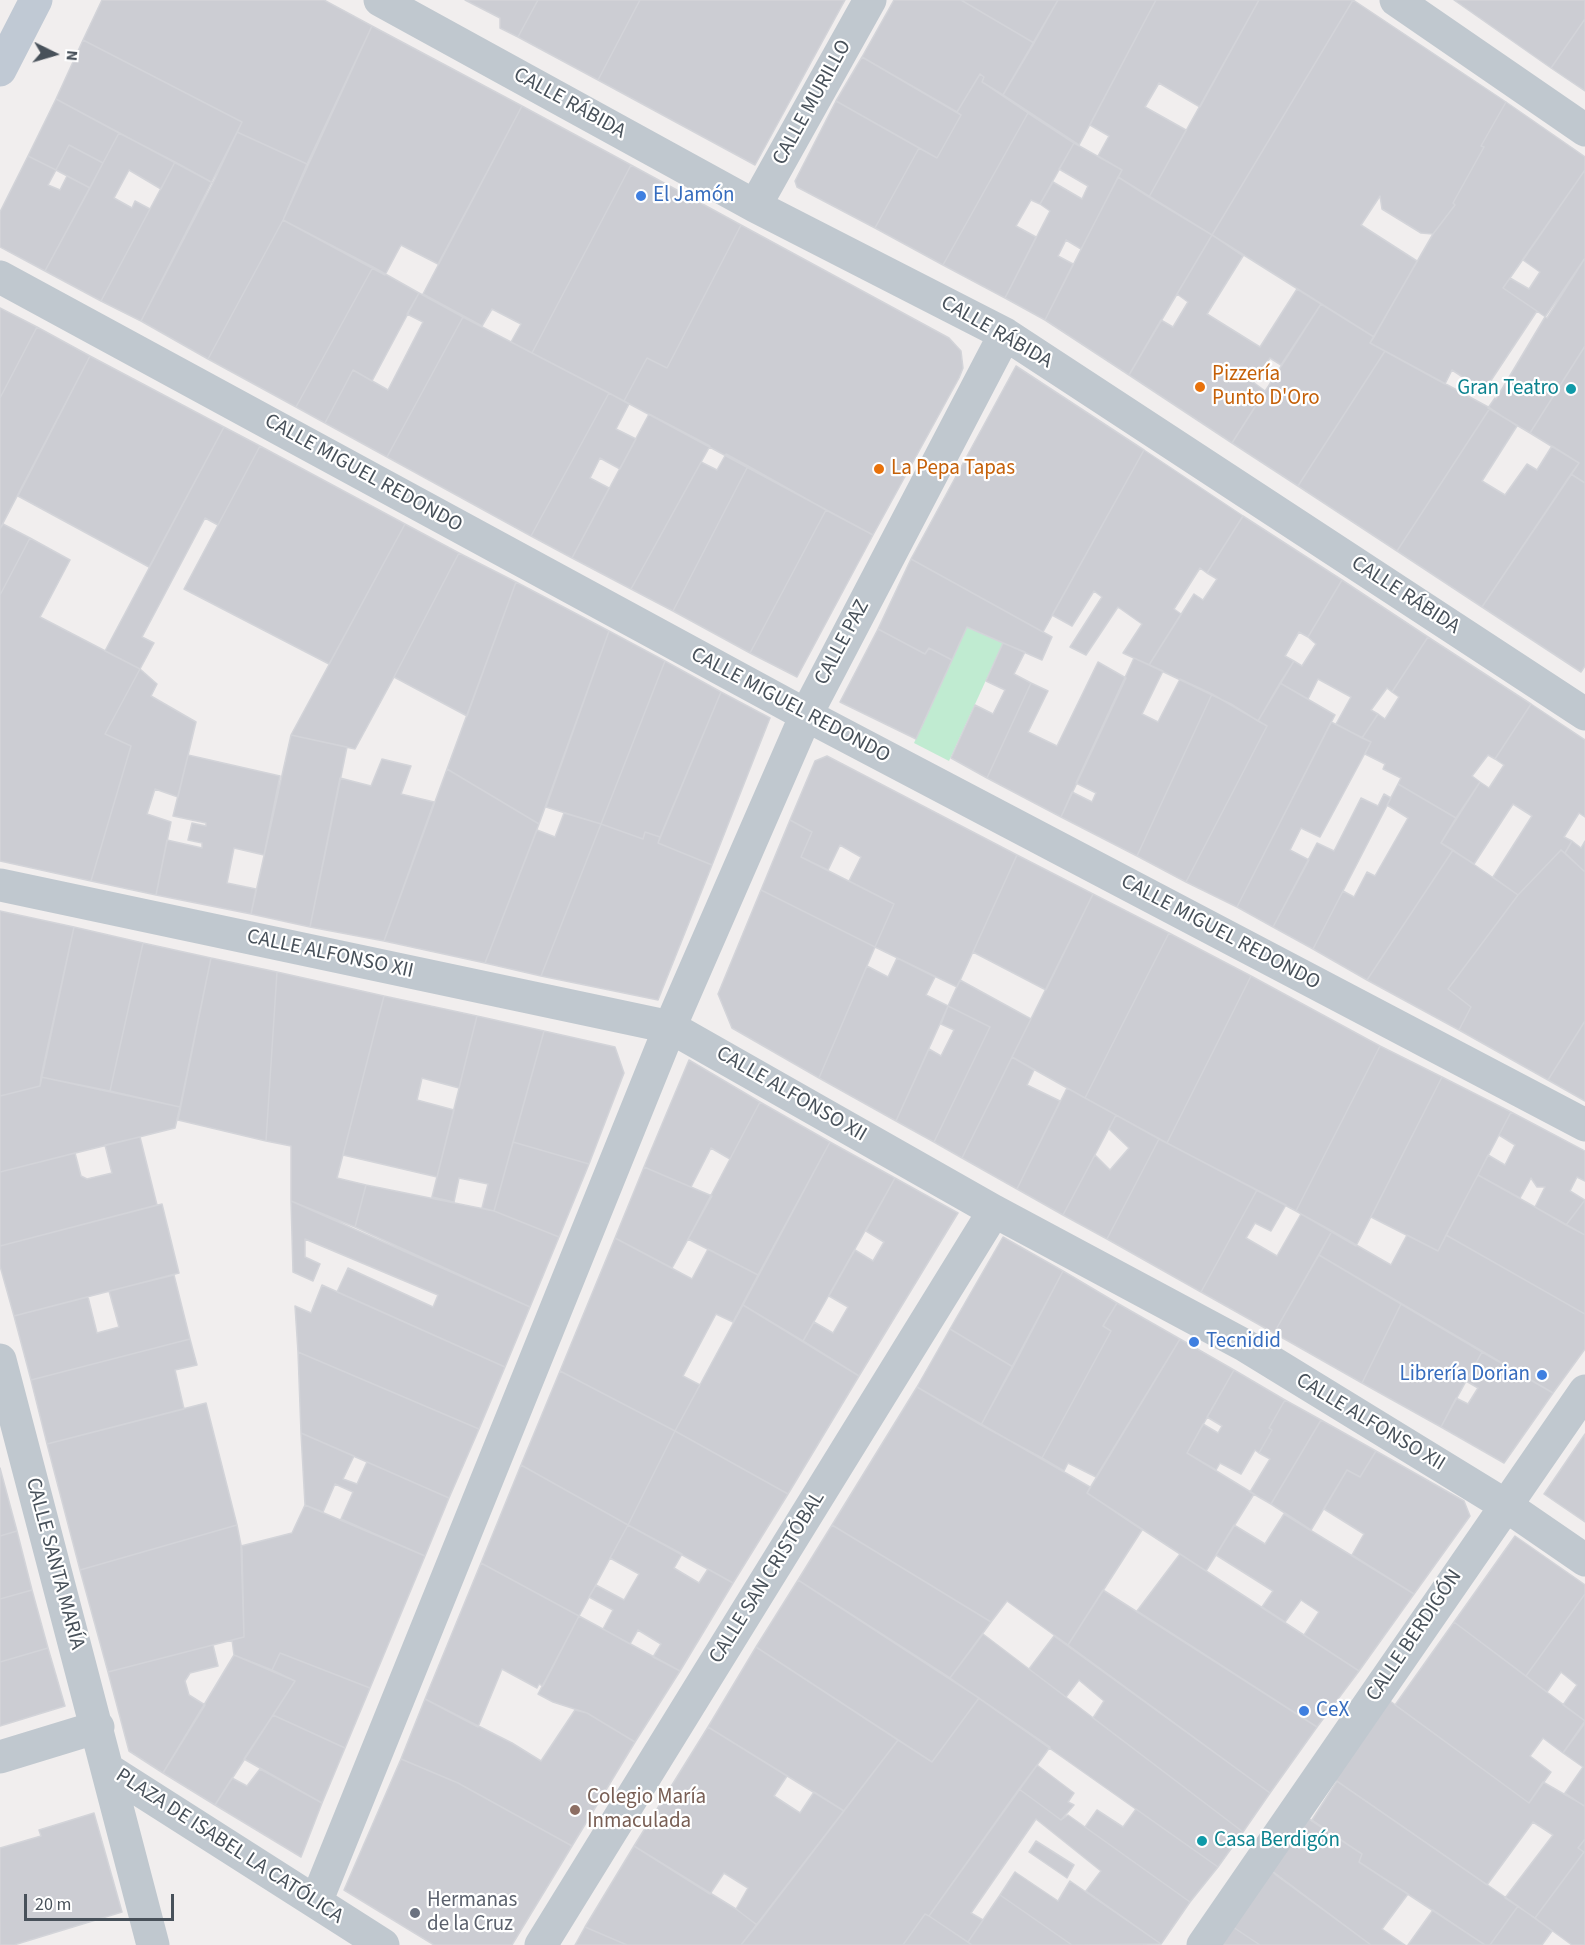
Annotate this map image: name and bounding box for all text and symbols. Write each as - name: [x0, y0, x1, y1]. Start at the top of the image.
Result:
- north arrow: [24, 24, 84, 84]
- street label: CALLE MURILLO: [768, 36, 858, 170]
- text: N: [61, 49, 83, 62]
- street label: CALLE RÁBIDA: [509, 63, 629, 145]
- place label: El Jamón: [653, 183, 735, 209]
- marker: El Jamón: [634, 189, 648, 203]
- street label: CALLE RÁBIDA: [936, 291, 1056, 375]
- place label: Pizzería Punto D'Oro: [1212, 362, 1320, 412]
- place label: Gran Teatro: [1457, 376, 1559, 402]
- marker: Pizzería Punto D'Oro: [1193, 380, 1207, 394]
- marker: Gran Teatro: [1564, 382, 1578, 396]
- street label: CALLE MIGUEL REDONDO: [260, 409, 466, 539]
- place label: La Pepa Tapas: [891, 456, 1015, 482]
- marker: La Pepa Tapas: [872, 462, 886, 476]
- street label: CALLE RÁBIDA: [1346, 552, 1464, 640]
- street label: CALLE PAZ: [810, 596, 876, 690]
- street label: CALLE MIGUEL REDONDO: [686, 643, 894, 769]
- street label: CALLE MIGUEL REDONDO: [1116, 870, 1324, 996]
- street label: CALLE ALFONSO XII: [244, 925, 416, 985]
- street label: CALLE ALFONSO XII: [711, 1042, 871, 1148]
- place label: Tecnidid: [1206, 1329, 1281, 1355]
- marker: Tecnidid: [1187, 1335, 1201, 1349]
- place label: Librería Dorian: [1399, 1362, 1530, 1388]
- marker: Librería Dorian: [1535, 1368, 1549, 1382]
- street label: CALLE ALFONSO XII: [1291, 1369, 1449, 1477]
- street label: CALLE SANTA MARÍA: [19, 1475, 89, 1653]
- street label: CALLE SAN CRISTÓBAL: [705, 1487, 831, 1669]
- street label: CALLE BERDIGÓN: [1362, 1565, 1468, 1707]
- place label: CeX: [1316, 1698, 1349, 1724]
- marker: CeX: [1297, 1704, 1311, 1718]
- street label: PLAZA DE ISABEL LA CATÓLICA: [110, 1764, 348, 1930]
- place label: Colegio María Inmaculada: [587, 1785, 706, 1835]
- marker: Colegio María Inmaculada: [568, 1803, 582, 1817]
- place label: Casa Berdigón: [1214, 1828, 1340, 1854]
- marker: Casa Berdigón: [1195, 1834, 1209, 1848]
- scale bar: [27, 1882, 177, 1920]
- place label: Hermanas de la Cruz: [427, 1888, 517, 1938]
- text: 20 m: [35, 1892, 71, 1917]
- marker: Hermanas de la Cruz: [408, 1906, 422, 1920]

